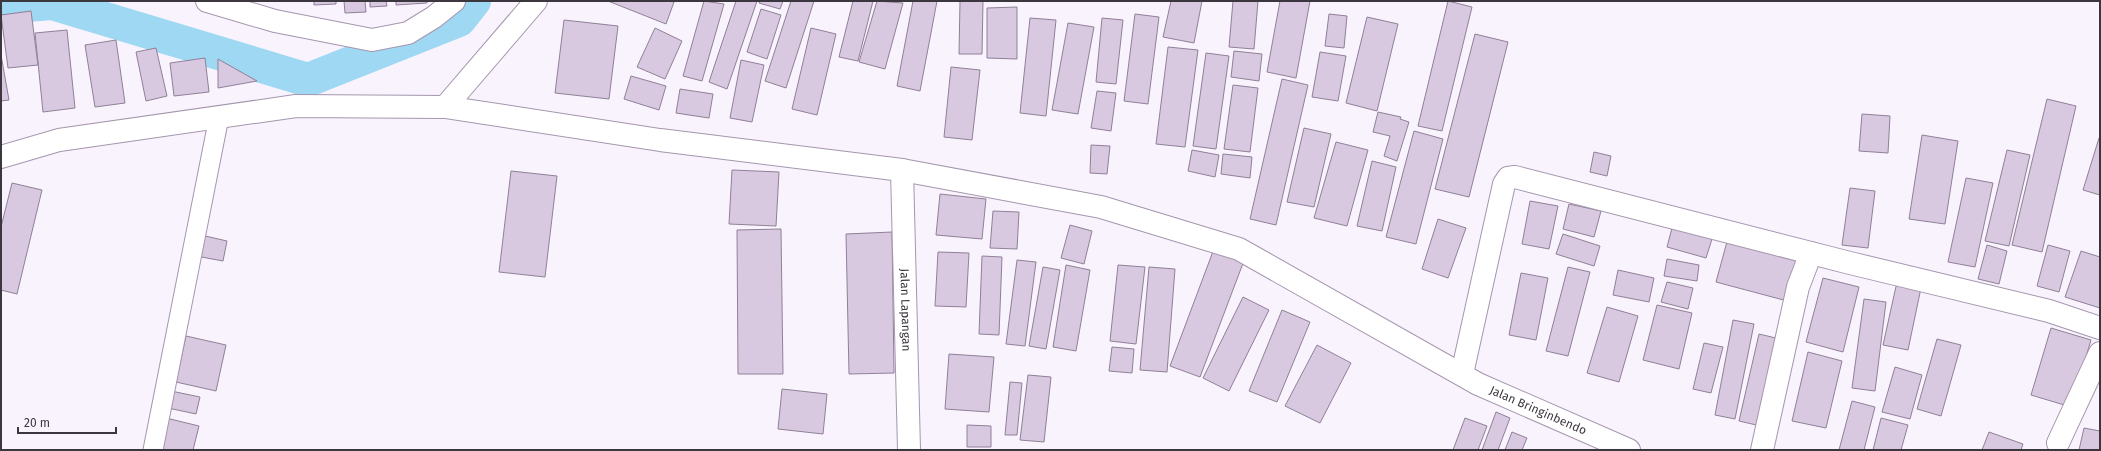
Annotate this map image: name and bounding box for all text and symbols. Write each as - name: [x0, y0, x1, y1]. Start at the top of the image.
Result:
- street label: Jalan Lapangan: [897, 268, 914, 352]
- street label: Jalan Bringinbendo: [1488, 383, 1589, 438]
- scale bar: [18, 409, 116, 435]
- text: 20 m: [24, 416, 50, 430]

